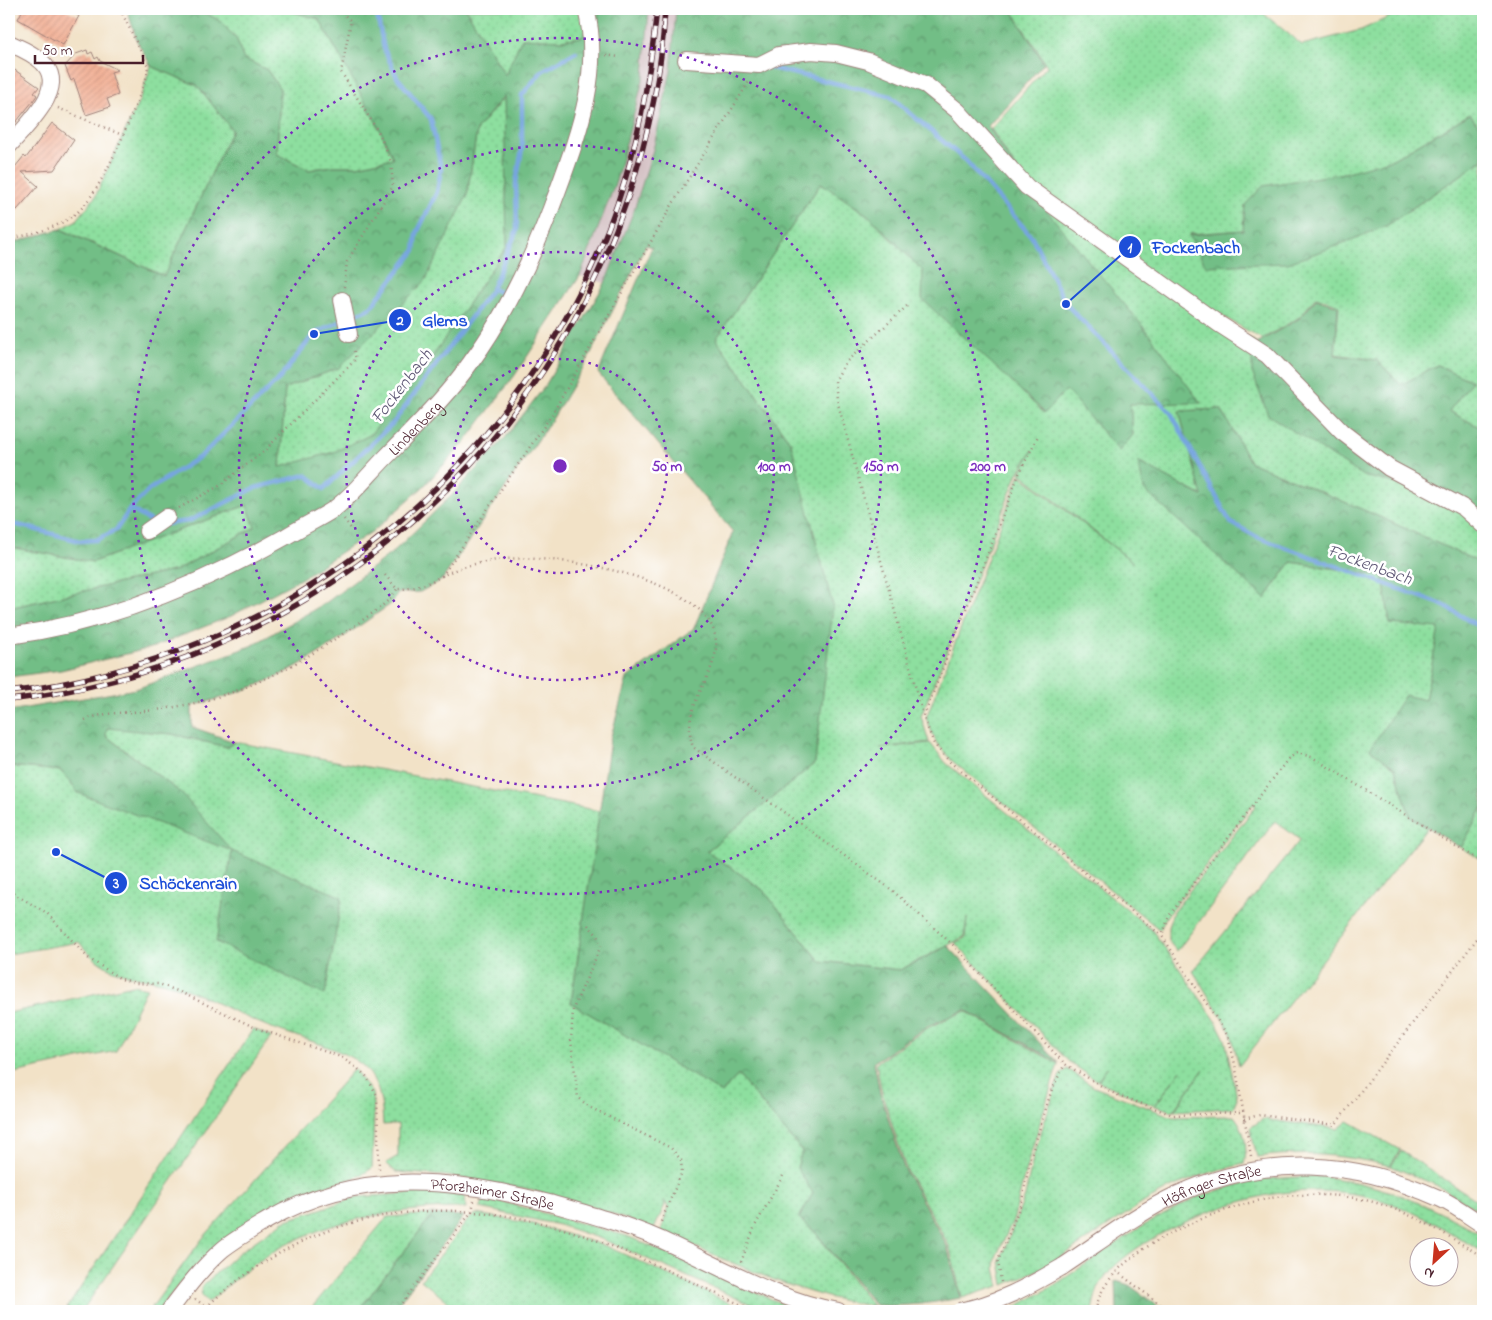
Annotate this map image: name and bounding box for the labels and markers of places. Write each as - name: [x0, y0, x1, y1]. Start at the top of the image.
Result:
- callout: Fockenbach: [1117, 231, 1250, 264]
- callout: Glems: [387, 303, 478, 336]
- centre of rings: [551, 457, 569, 475]
- callout: Schöckenrain: [104, 866, 247, 899]

